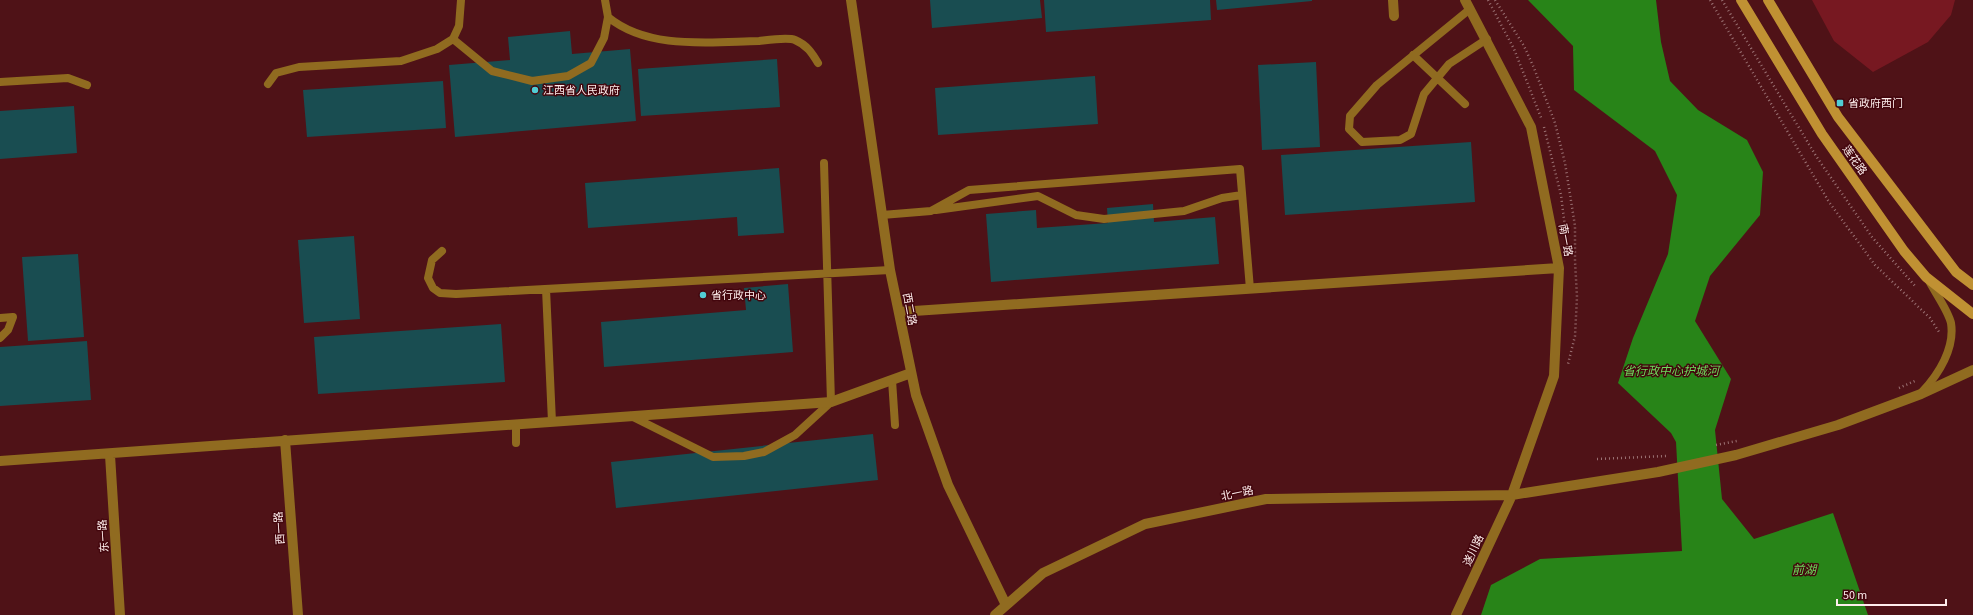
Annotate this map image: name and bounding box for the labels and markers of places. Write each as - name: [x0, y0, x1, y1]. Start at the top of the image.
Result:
- place label: 江西省人民政府: [543, 83, 620, 98]
- marker: 江西省人民政府: [530, 85, 540, 95]
- place label: 省政府西门: [1848, 96, 1903, 111]
- marker: 省政府西门: [1835, 98, 1845, 108]
- place label: 省行政中心: [711, 288, 766, 303]
- marker: 省行政中心: [698, 290, 708, 300]

